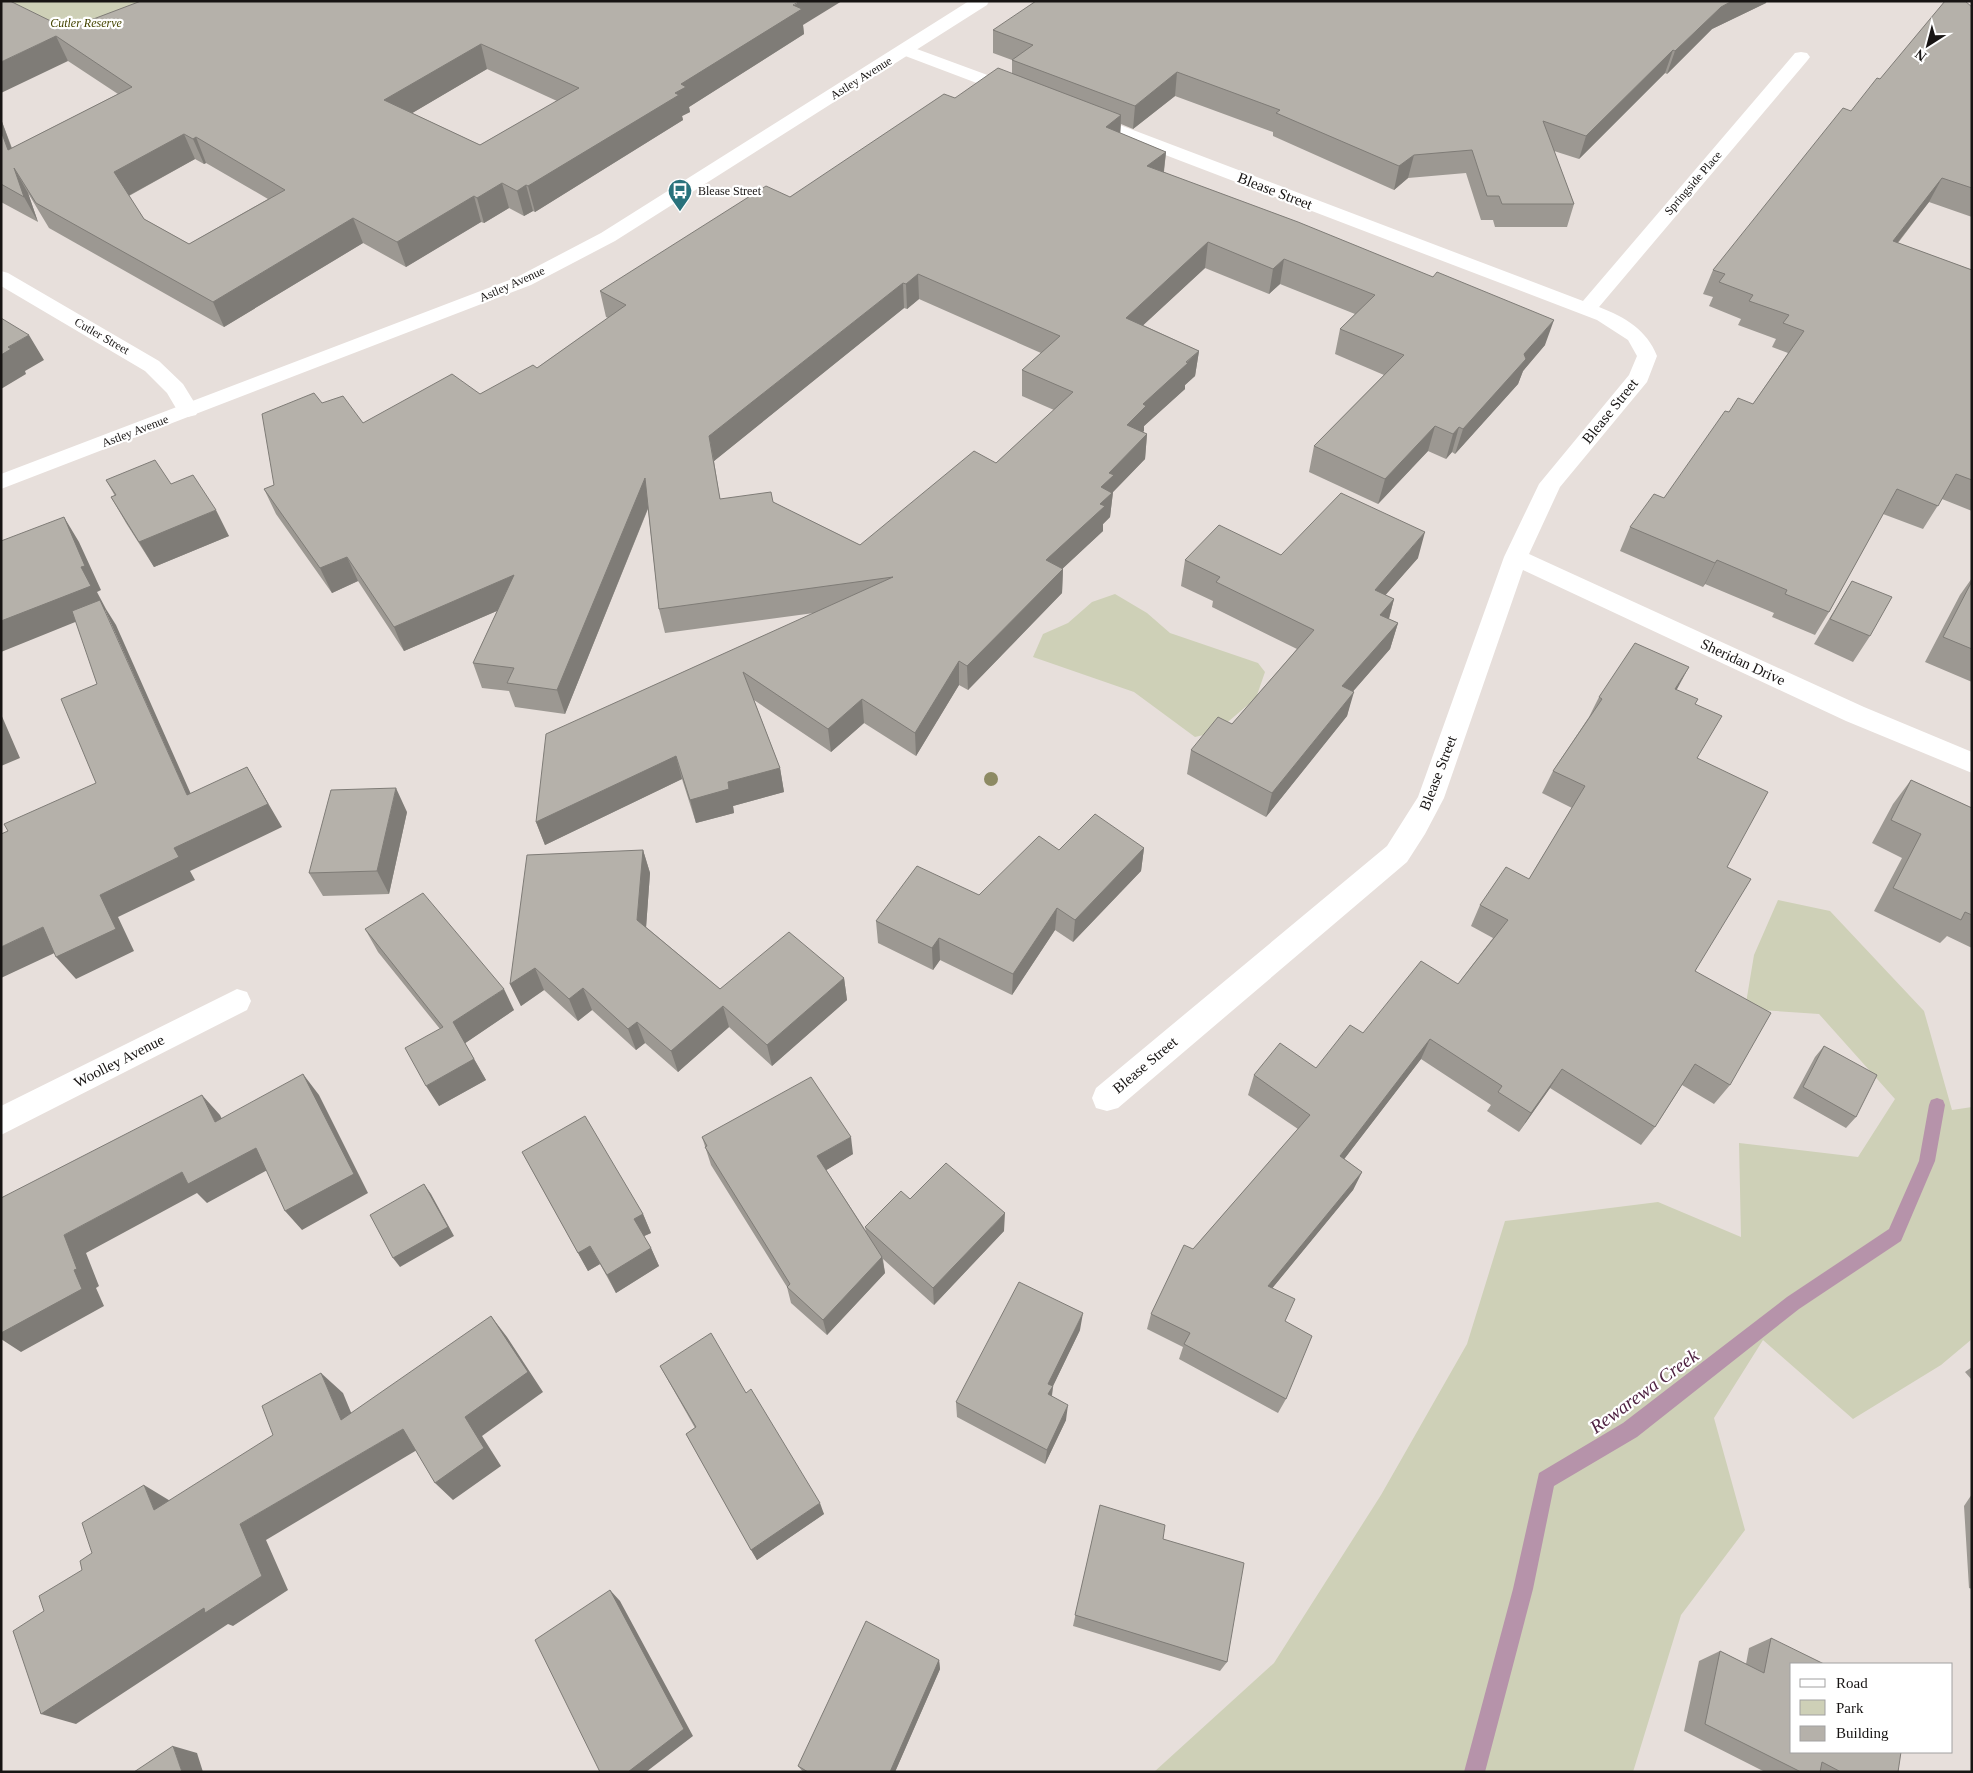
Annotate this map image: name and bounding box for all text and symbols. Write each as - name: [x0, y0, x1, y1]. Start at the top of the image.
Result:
- park label: Cutler Reserve: [50, 16, 122, 30]
- north arrow: [1903, 20, 1953, 70]
- text: N: [1912, 46, 1929, 64]
- street label: Astley Avenue: [828, 53, 894, 103]
- street label: Springside Place: [1661, 148, 1725, 218]
- street label: Blease Street: [1235, 169, 1315, 213]
- bus stop icon: Blease Street: [667, 178, 693, 212]
- place label: Blease Street: [698, 184, 762, 198]
- street label: Astley Avenue: [477, 263, 547, 305]
- street label: Cutler Street: [72, 315, 132, 358]
- street label: Blease Street: [1579, 375, 1642, 447]
- street label: Astley Avenue: [100, 412, 170, 450]
- street label: Sheridan Drive: [1698, 635, 1788, 689]
- street label: Blease Street: [1416, 733, 1460, 813]
- street label: Woolley Avenue: [71, 1031, 167, 1091]
- street label: Blease Street: [1110, 1033, 1181, 1096]
- water label: Rewarewa Creek: [1585, 1344, 1703, 1438]
- legend: [1790, 1663, 1953, 1753]
- text: Road: [1836, 1675, 1868, 1691]
- text: Park: [1836, 1700, 1864, 1716]
- text: Building: [1836, 1725, 1889, 1741]

